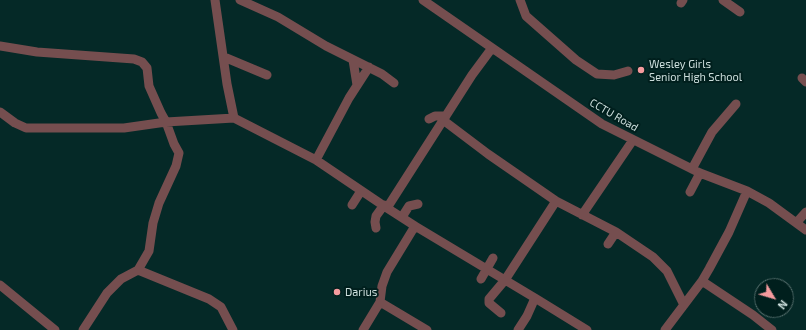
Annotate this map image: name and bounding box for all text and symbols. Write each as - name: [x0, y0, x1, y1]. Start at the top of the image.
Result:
- place label: Wesley Girls Senior High School: [649, 57, 742, 83]
- marker: Wesley Girls Senior High School: [636, 65, 646, 75]
- street label: CCTU Road: [587, 96, 641, 134]
- north arrow: [754, 278, 794, 318]
- place label: Darius: [345, 285, 377, 299]
- marker: Darius: [332, 287, 342, 297]
- text: N: [775, 298, 791, 312]

